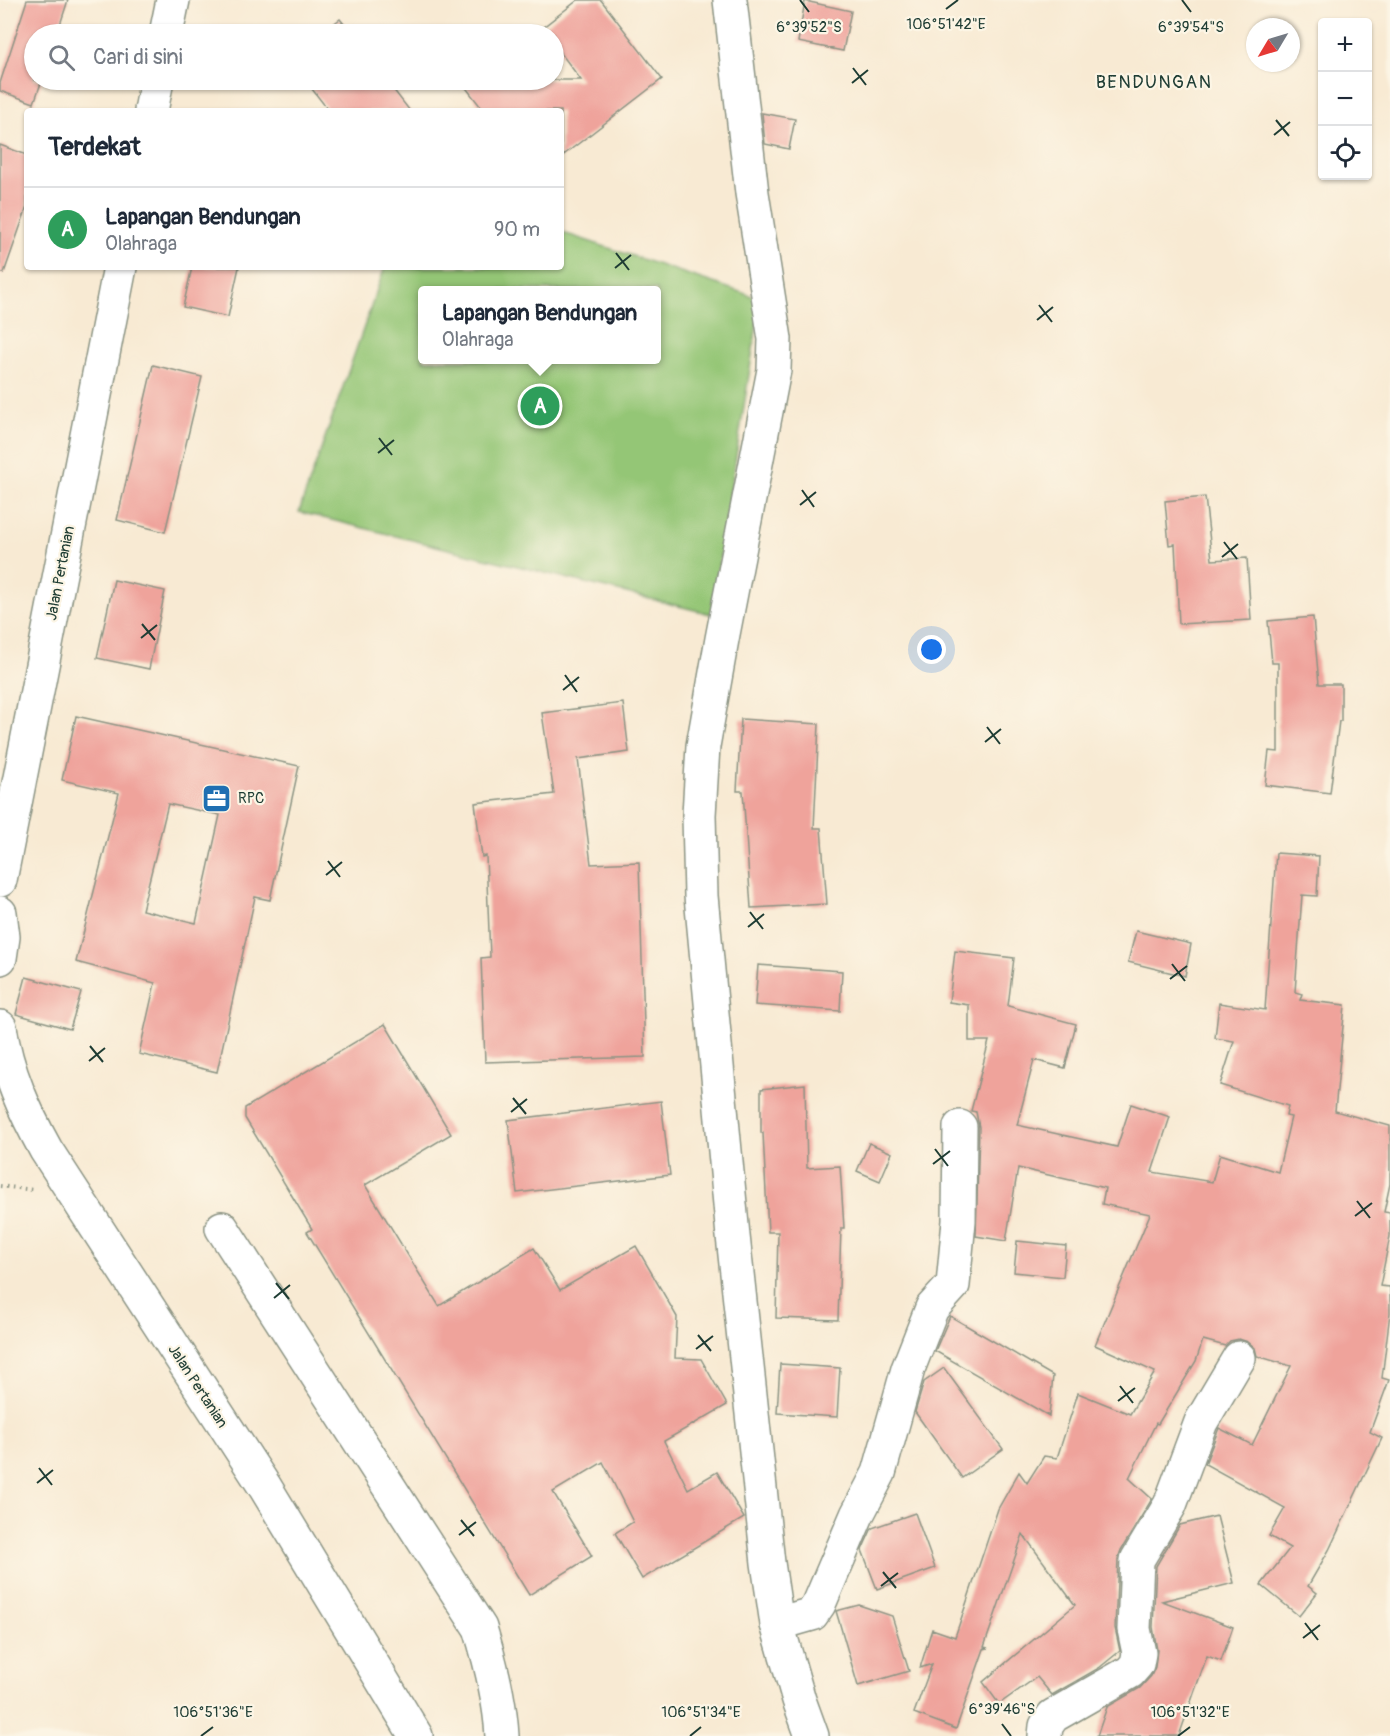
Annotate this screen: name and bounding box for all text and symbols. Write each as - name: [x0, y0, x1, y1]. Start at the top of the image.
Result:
- text: 106°51'42"E: [906, 15, 986, 34]
- text: 6°39'52"S: [776, 18, 842, 37]
- text: 6°39'54"S: [1158, 18, 1224, 37]
- north arrow: [1246, 18, 1300, 72]
- map controls: [1318, 18, 1372, 180]
- button: +: [1318, 18, 1372, 72]
- search box: [24, 24, 564, 90]
- icon: search: [45, 41, 78, 74]
- text: Cari di sini: [93, 43, 183, 71]
- district label: BENDUNGAN: [1096, 71, 1212, 94]
- button: −: [1318, 72, 1372, 126]
- button: locate: [1318, 126, 1372, 180]
- text: Terdekat: [48, 131, 141, 163]
- text: Lapangan Bendungan: [105, 203, 301, 231]
- text: A: [61, 217, 74, 242]
- text: 90 m: [494, 217, 540, 242]
- text: Olahraga: [105, 231, 177, 256]
- popup: [418, 286, 661, 364]
- text: Lapangan Bendungan: [442, 299, 637, 327]
- text: Olahraga: [442, 327, 514, 352]
- pin: A: [520, 384, 560, 428]
- street label: Jalan Pertanian: [42, 524, 79, 622]
- your location: [917, 635, 946, 664]
- office icon: RPC: [201, 782, 233, 814]
- place label: RPC: [238, 789, 264, 808]
- street label: Jalan Pertanian: [164, 1341, 232, 1432]
- text: 6°39'46"S: [969, 1700, 1035, 1719]
- text: 106°51'36"E: [173, 1703, 253, 1722]
- text: 106°51'34"E: [661, 1703, 741, 1722]
- text: 106°51'32"E: [1150, 1703, 1230, 1722]

